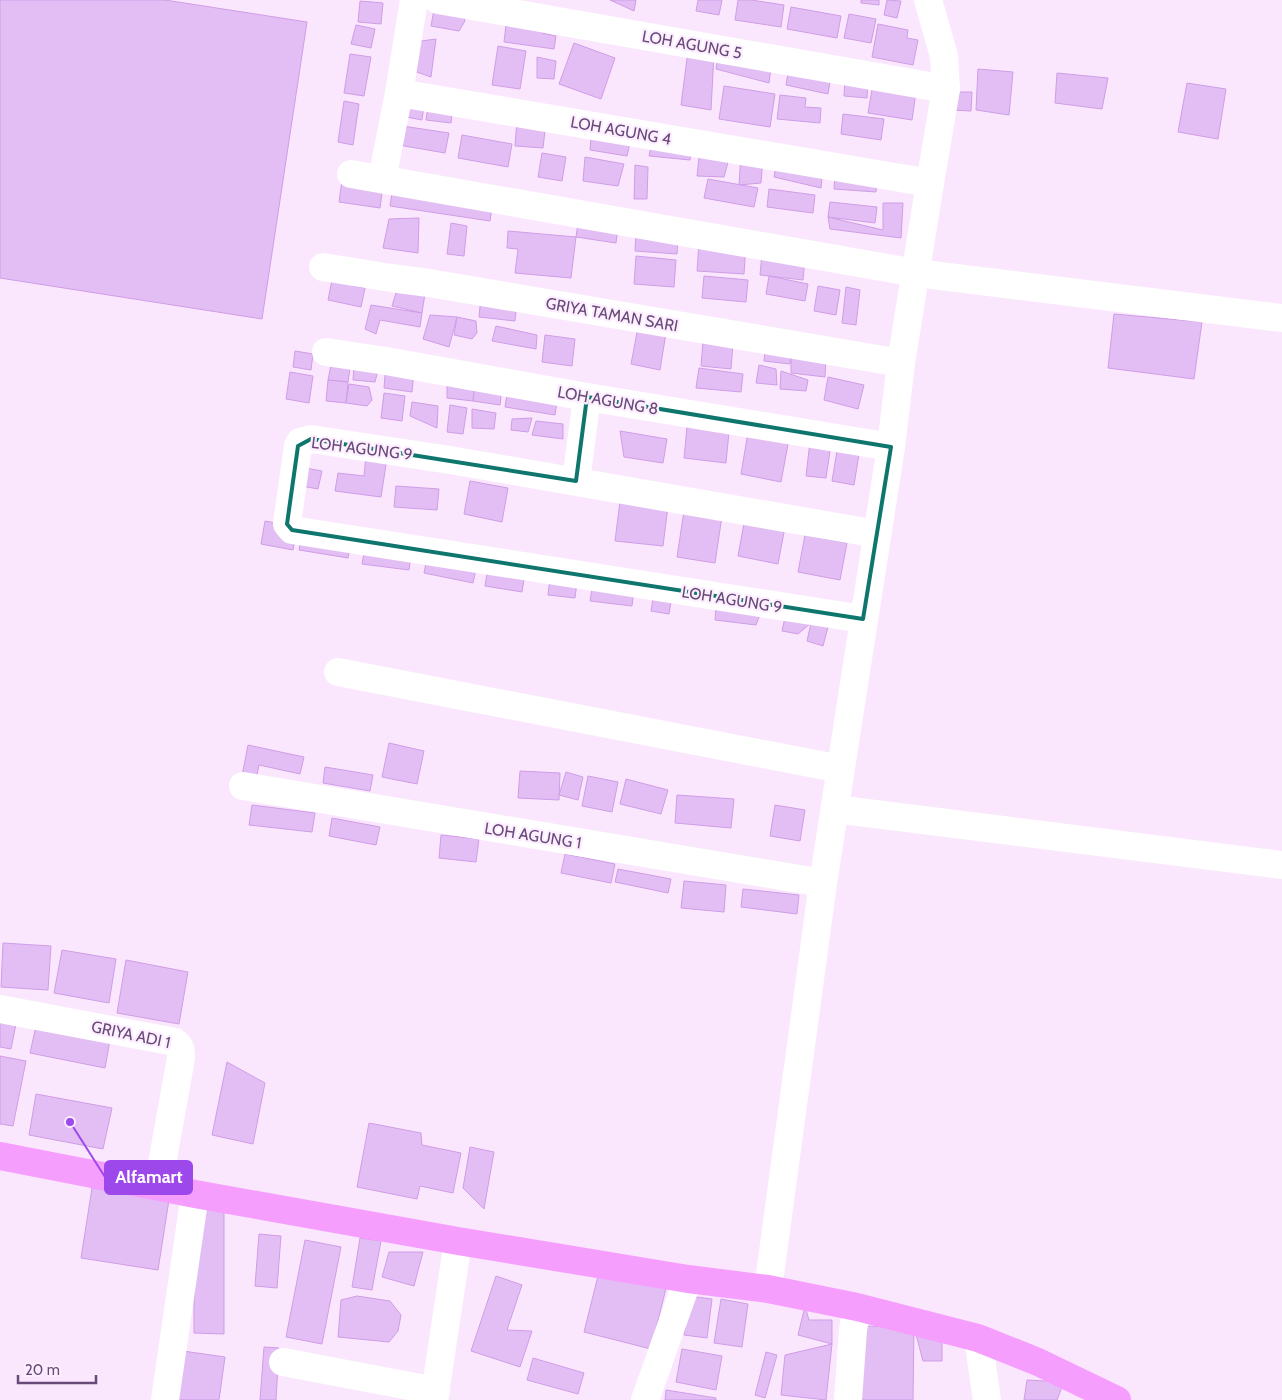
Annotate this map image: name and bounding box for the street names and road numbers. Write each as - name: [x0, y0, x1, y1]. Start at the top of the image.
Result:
- street label: LOH AGUNG 5: [640, 26, 743, 63]
- street label: LOH AGUNG 4: [569, 112, 673, 149]
- street label: GRIYA TAMAN SARI: [544, 293, 680, 335]
- street label: LOH AGUNG 8: [556, 382, 660, 419]
- street label: LOH AGUNG 9: [310, 433, 414, 464]
- street label: LOH AGUNG 9: [680, 582, 784, 617]
- street label: LOH AGUNG 1: [483, 818, 583, 853]
- street label: GRIYA ADI 1: [90, 1017, 172, 1052]

